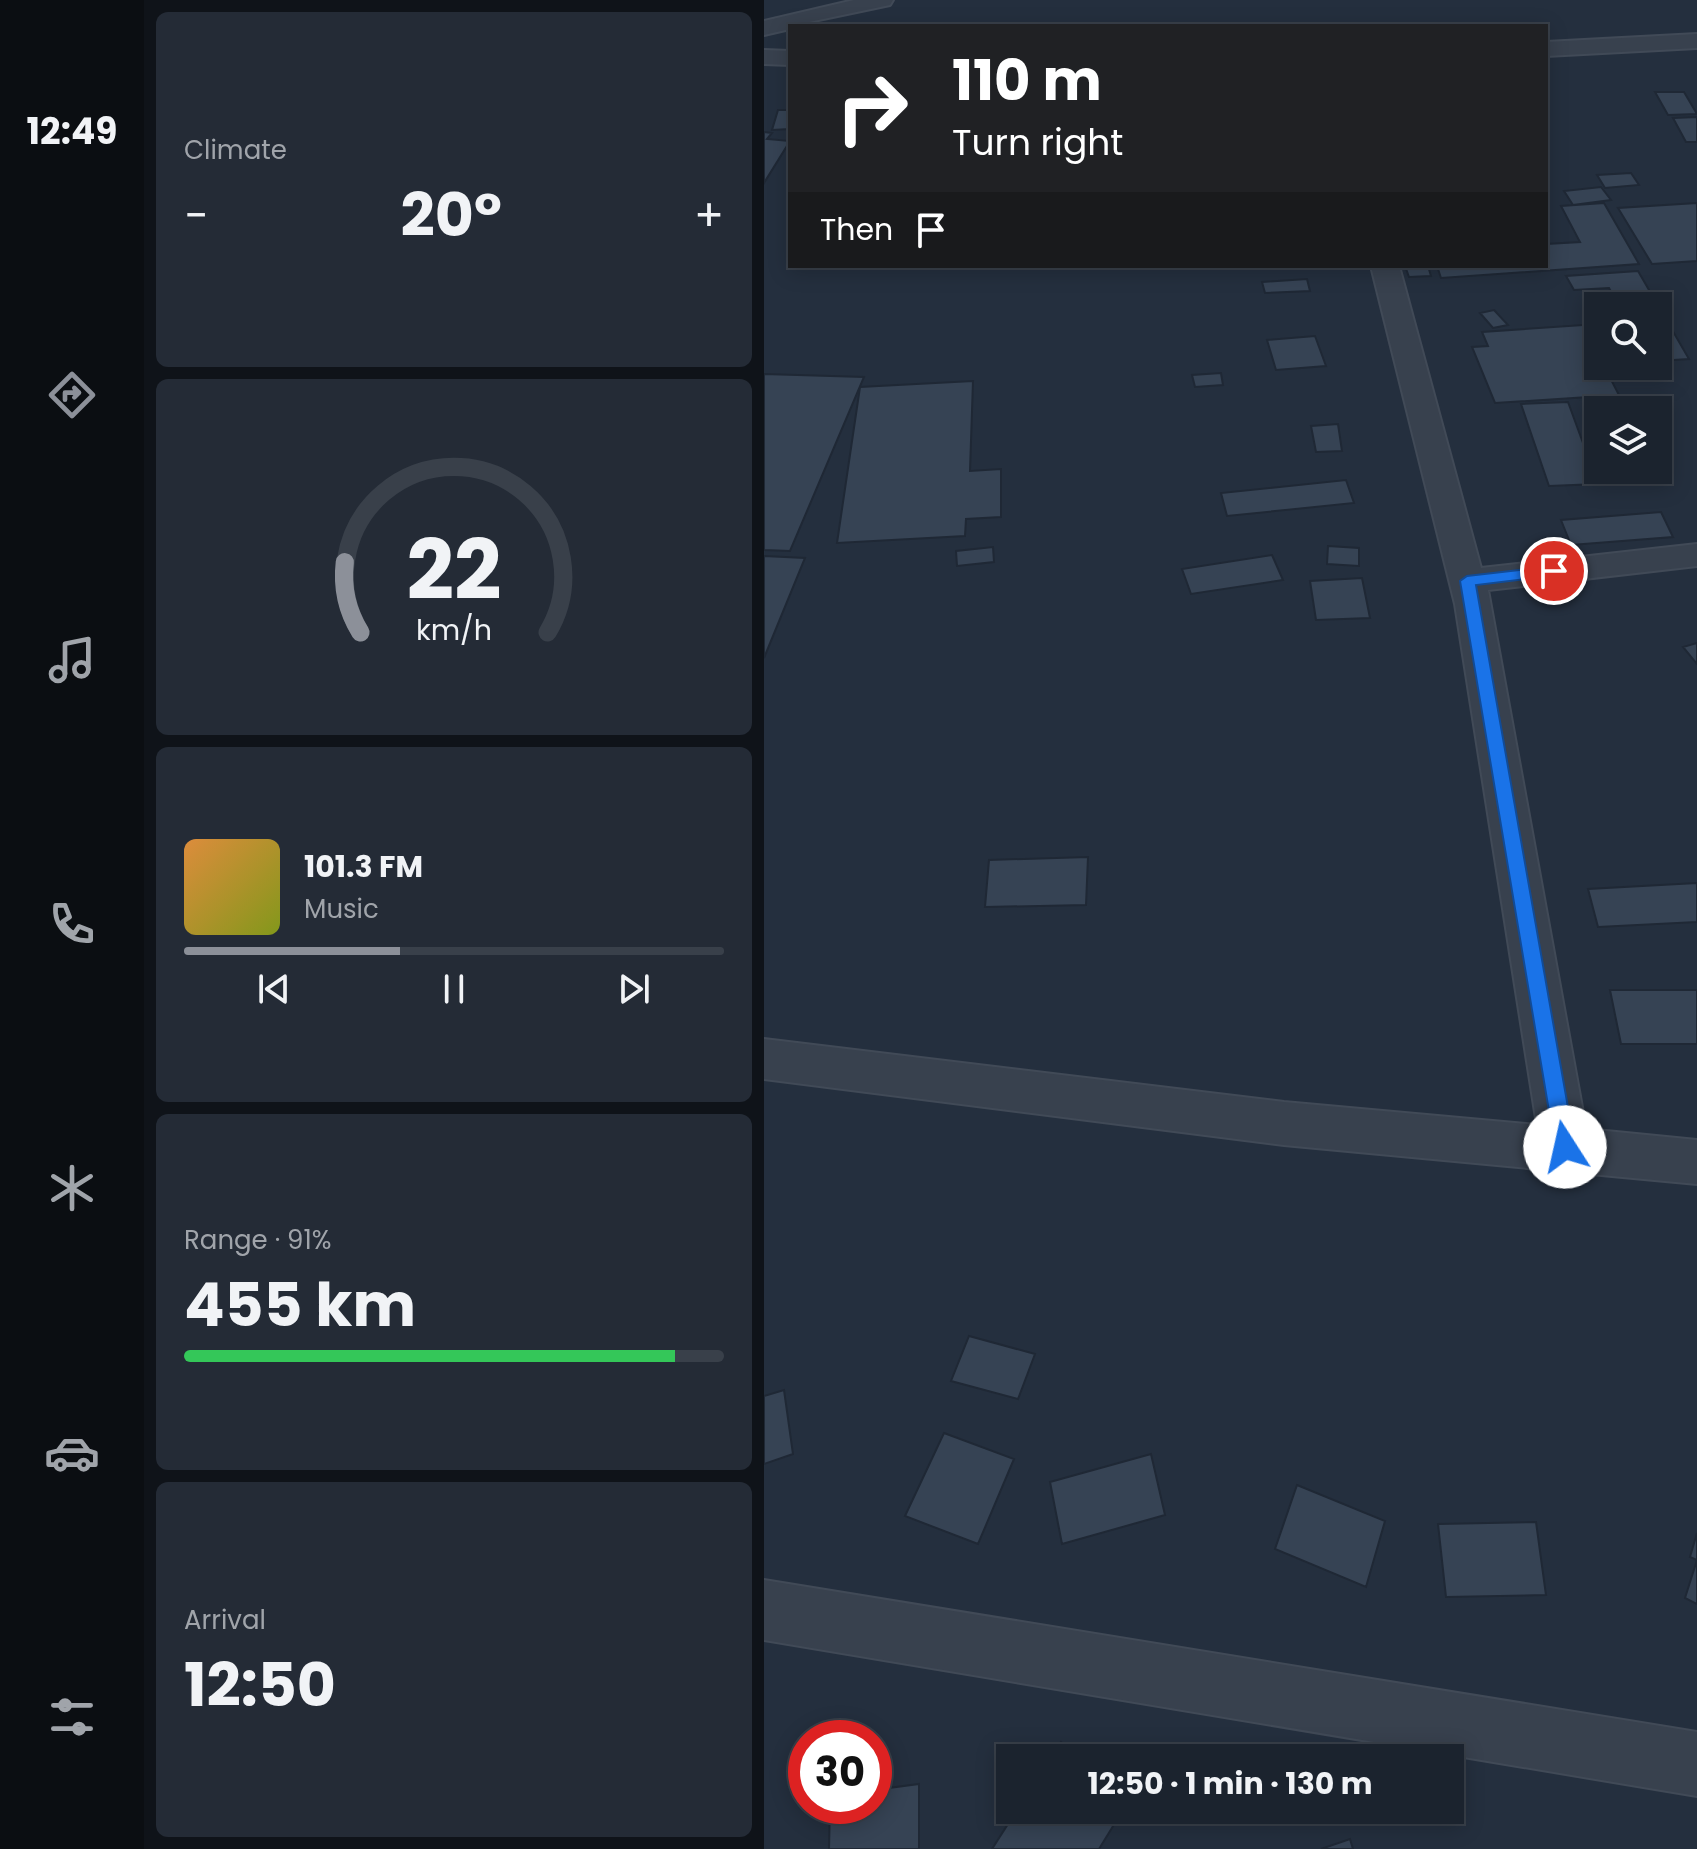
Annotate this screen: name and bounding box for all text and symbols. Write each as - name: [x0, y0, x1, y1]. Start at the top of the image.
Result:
- text: 110 m: [952, 41, 1102, 120]
- icon: right: [820, 56, 924, 160]
- text: 12:49: [27, 106, 117, 157]
- text: Turn right: [952, 117, 1123, 168]
- text: Climate: [184, 132, 287, 168]
- text: 20°: [401, 173, 502, 257]
- text: −: [184, 185, 208, 246]
- text: +: [694, 185, 724, 246]
- text: Then: [820, 208, 893, 251]
- icon: arrive: [909, 208, 953, 252]
- map controls: [1584, 292, 1672, 484]
- button: search: [1584, 292, 1672, 380]
- icon: directions: [44, 367, 100, 423]
- button: layers: [1584, 396, 1672, 484]
- text: 22: [406, 512, 502, 628]
- pin: [1520, 537, 1588, 605]
- icon: arrive: [1532, 549, 1576, 593]
- text: km/h: [416, 610, 492, 650]
- icon: music: [44, 632, 100, 688]
- text: 101.3 FM: [304, 845, 423, 888]
- text: Music: [304, 891, 379, 927]
- icon: phone: [44, 896, 100, 952]
- icon: previous: [252, 967, 296, 1011]
- icon: pause: [432, 967, 476, 1011]
- icon: next: [612, 967, 656, 1011]
- position arrow: [1523, 1105, 1607, 1189]
- icon: climate: [44, 1160, 100, 1216]
- text: Range · 91%: [184, 1222, 332, 1258]
- text: 455 km: [184, 1263, 416, 1347]
- icon: car: [44, 1425, 100, 1481]
- text: Arrival: [184, 1602, 266, 1638]
- text: 12:50: [184, 1643, 336, 1727]
- icon: filters: [44, 1689, 100, 1745]
- speed limit sign: 30: [788, 1720, 892, 1824]
- text: 12:50 · 1 min · 130 m: [1088, 1762, 1372, 1805]

